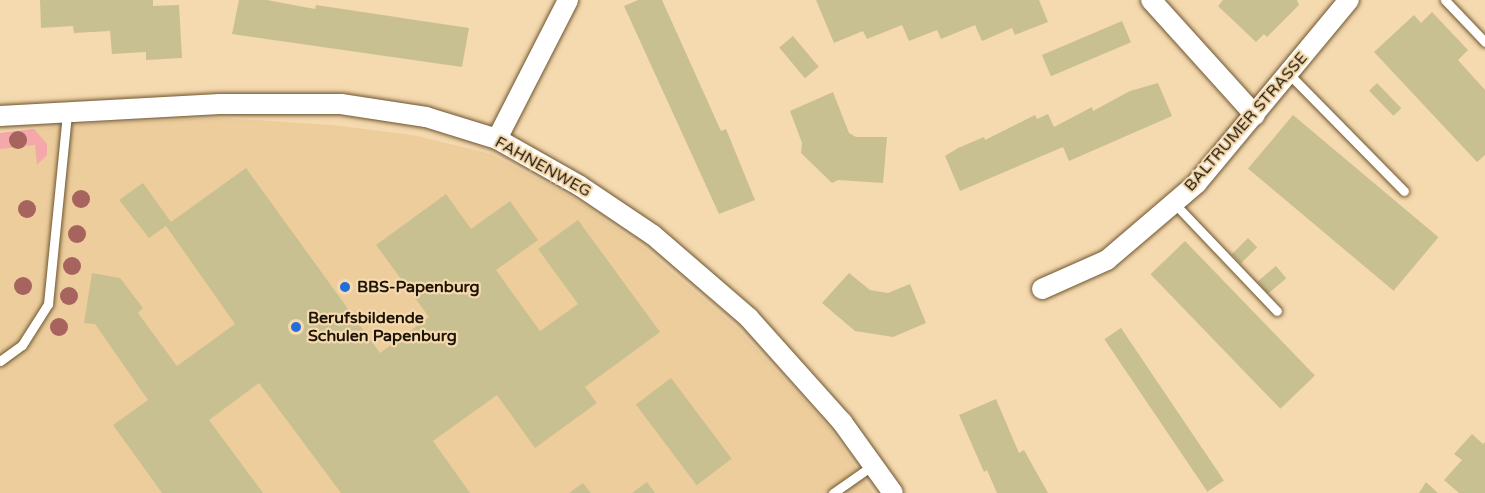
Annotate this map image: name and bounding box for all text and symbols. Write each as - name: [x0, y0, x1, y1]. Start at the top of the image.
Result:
- street label: BALTRUMER STRASSE: [1180, 49, 1312, 195]
- street label: FAHNENWEG: [491, 133, 595, 201]
- place label: BBS-Papenburg: [357, 277, 480, 297]
- marker: BBS-Papenburg: [338, 280, 352, 294]
- place label: Berufsbildende Schulen Papenburg: [308, 308, 457, 346]
- marker: Berufsbildende Schulen Papenburg: [289, 320, 303, 334]

